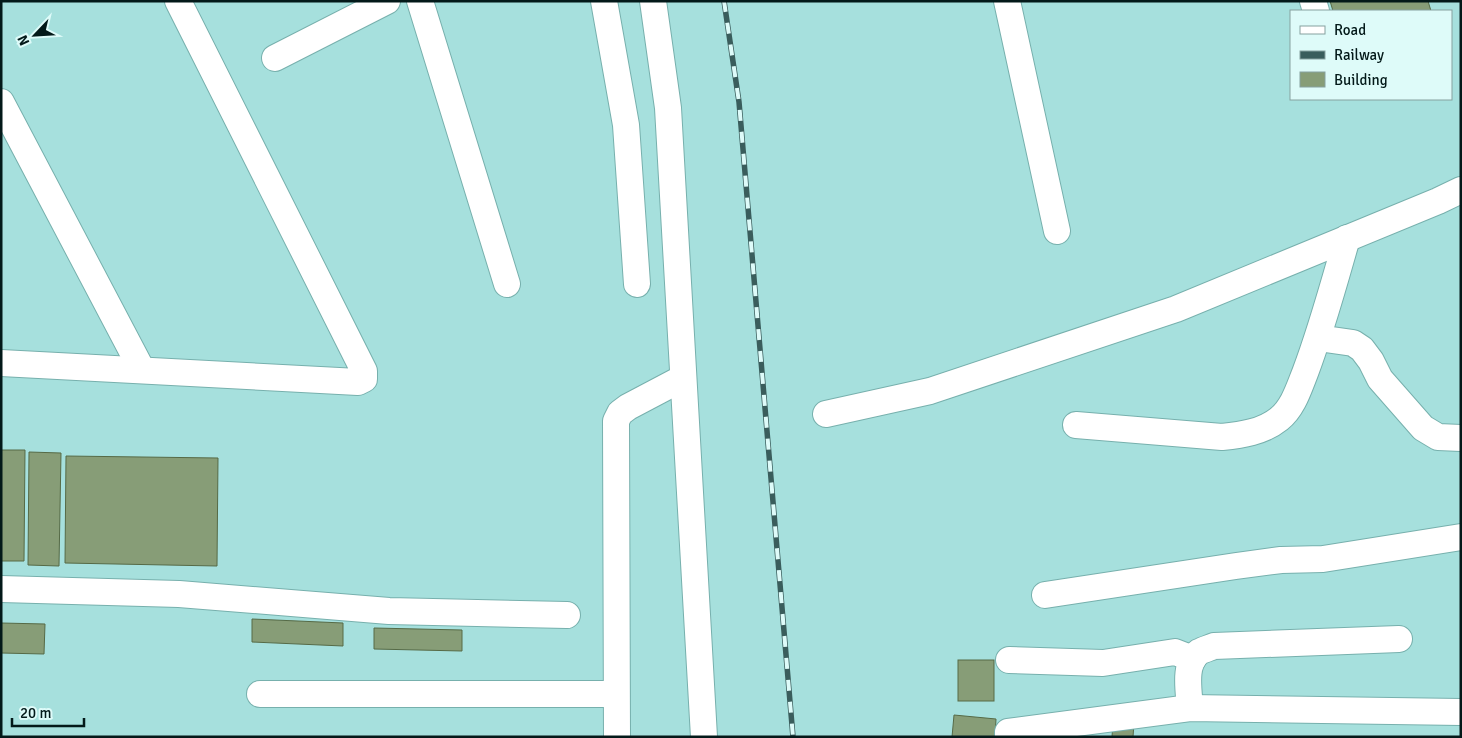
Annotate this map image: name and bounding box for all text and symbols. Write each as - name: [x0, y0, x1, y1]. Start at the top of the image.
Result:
- north arrow: [10, 10, 60, 60]
- legend: [1290, 10, 1452, 100]
- text: Road: [1334, 21, 1366, 39]
- text: N: [14, 32, 33, 48]
- text: Railway: [1334, 46, 1384, 64]
- text: Building: [1334, 71, 1388, 89]
- scale bar: [12, 696, 85, 728]
- text: 20 m: [20, 704, 51, 722]

